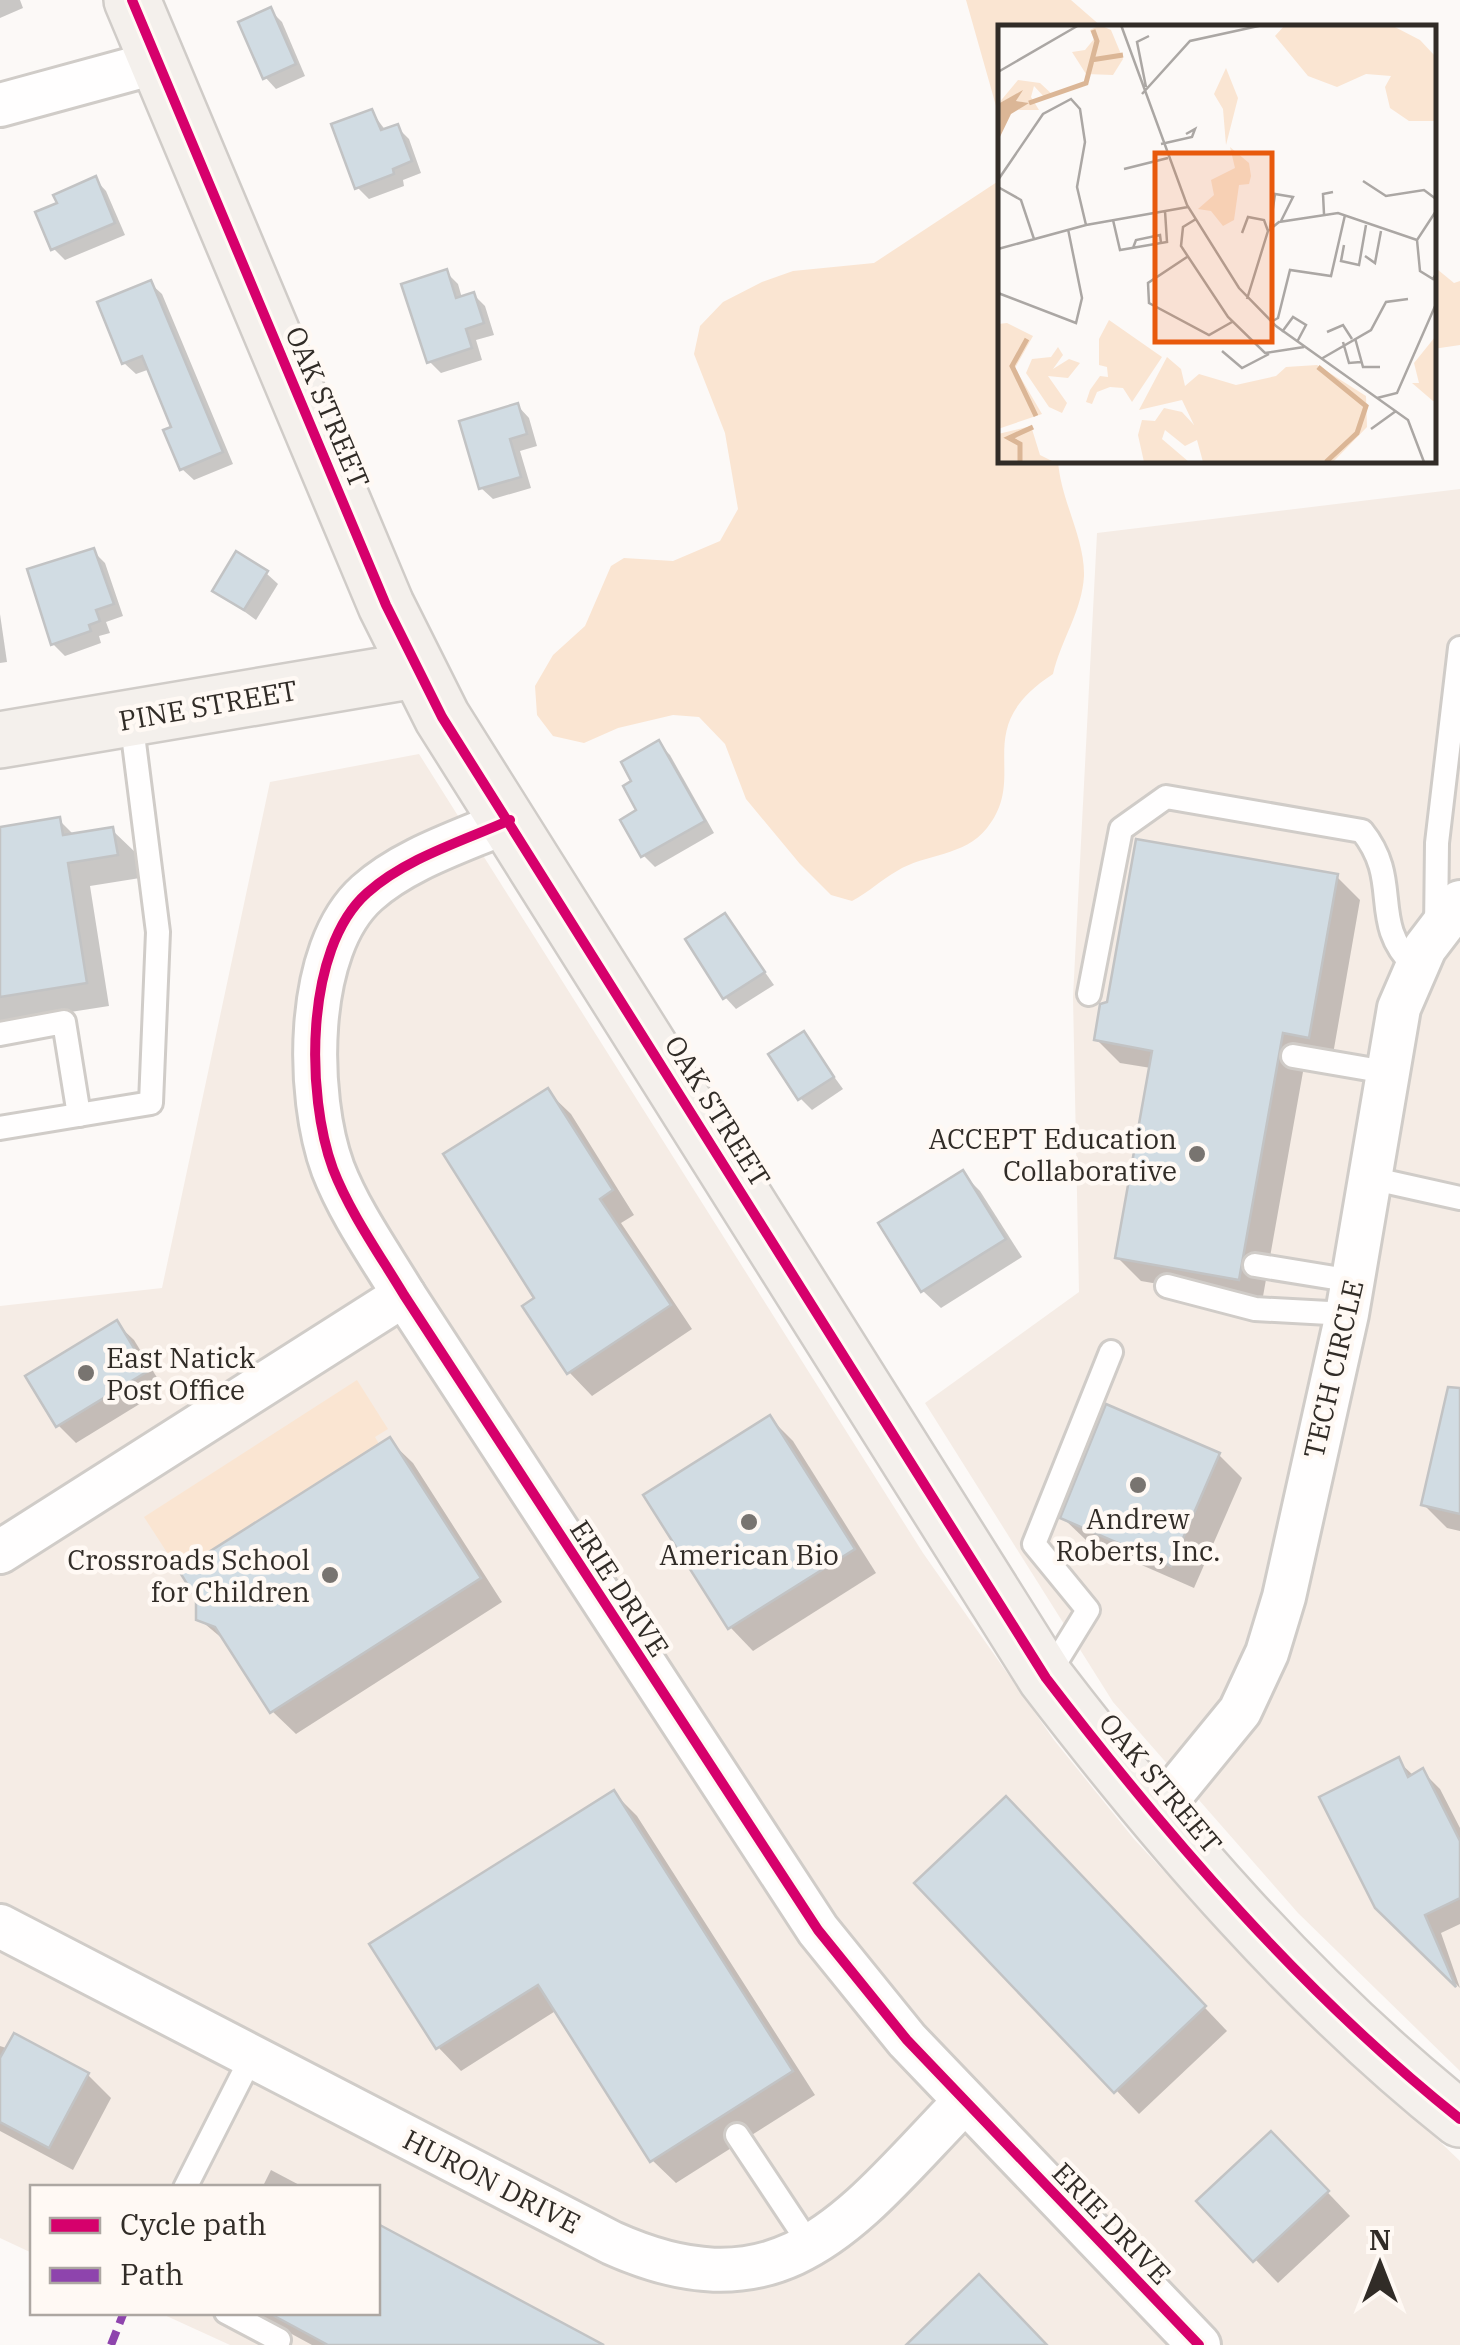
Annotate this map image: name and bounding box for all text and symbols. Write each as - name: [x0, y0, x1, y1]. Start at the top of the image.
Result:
- inset map: [998, 25, 1435, 462]
- street label: OAK STREET: [277, 321, 379, 493]
- street label: PINE STREET: [116, 671, 300, 739]
- street label: OAK STREET: [657, 1028, 779, 1194]
- place label: ACCEPT Education Collaborative: [929, 1120, 1177, 1189]
- marker: ACCEPT Education Collaborative: [1186, 1143, 1208, 1165]
- street label: TECH CIRCLE: [1294, 1276, 1372, 1462]
- place label: East Natick Post Office: [106, 1339, 256, 1408]
- marker: East Natick Post Office: [75, 1362, 97, 1384]
- marker: Andrew Roberts, Inc.: [1127, 1474, 1149, 1496]
- place label: Andrew Roberts, Inc.: [1056, 1500, 1220, 1569]
- marker: American Bio: [738, 1511, 760, 1533]
- street label: ERIE DRIVE: [562, 1513, 678, 1663]
- place label: American Bio: [659, 1536, 839, 1573]
- place label: Crossroads School for Children: [67, 1541, 310, 1610]
- marker: Crossroads School for Children: [319, 1564, 341, 1586]
- street label: OAK STREET: [1091, 1705, 1231, 1861]
- street label: HURON DRIVE: [397, 2120, 587, 2242]
- street label: ERIE DRIVE: [1045, 2154, 1179, 2292]
- legend: [30, 2185, 380, 2315]
- text: Cycle path: [120, 2204, 267, 2243]
- north arrow: [1330, 2215, 1430, 2315]
- text: N: [1369, 2221, 1391, 2258]
- text: Path: [120, 2254, 184, 2293]

